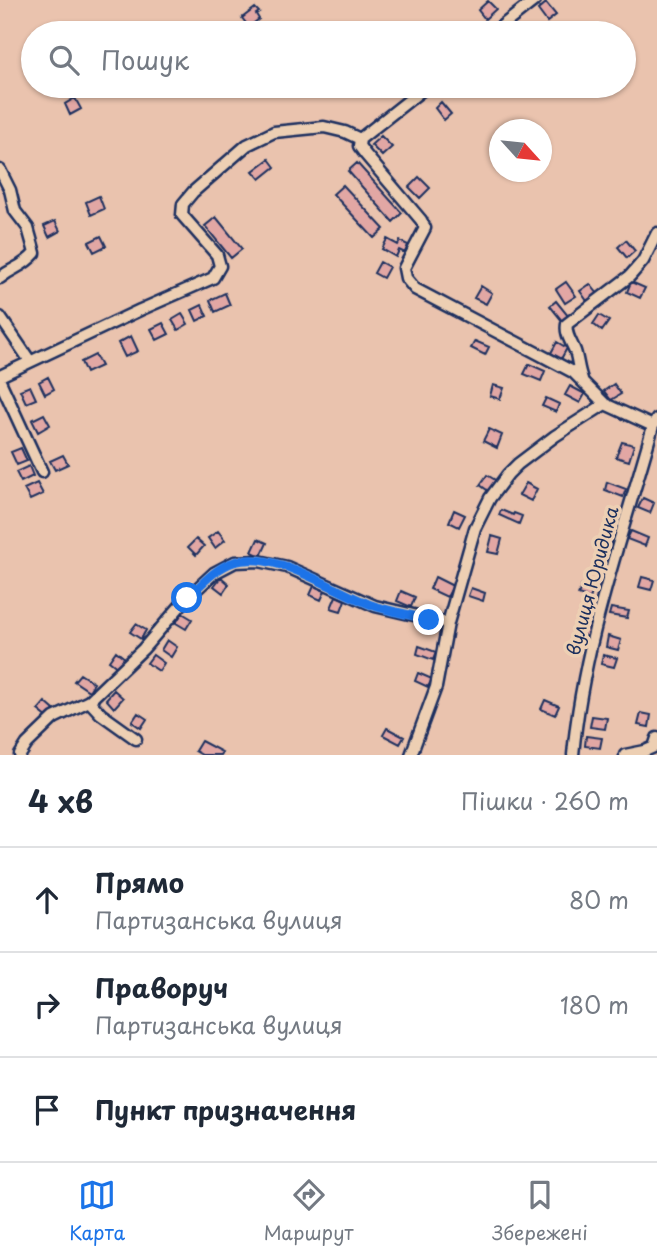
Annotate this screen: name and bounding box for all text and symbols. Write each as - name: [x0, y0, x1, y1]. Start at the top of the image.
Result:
- search box: [21, 21, 636, 98]
- text: Пошук: [101, 40, 189, 79]
- icon: search: [45, 41, 83, 79]
- north arrow: [489, 119, 552, 182]
- street label: вулиця Юридика: [559, 503, 625, 658]
- route start: [171, 582, 202, 613]
- route end: [413, 604, 444, 635]
- text: 4 хв: [28, 778, 93, 823]
- text: Пішки · 260 m: [461, 783, 629, 818]
- text: Прямо: [95, 863, 184, 902]
- icon: ahead: [28, 881, 66, 919]
- text: 80 m: [569, 882, 629, 917]
- text: Партизанська вулиця: [95, 902, 343, 937]
- text: Праворуч: [95, 968, 228, 1007]
- icon: right: [28, 986, 66, 1024]
- text: 180 m: [560, 987, 629, 1022]
- text: Партизанська вулиця: [95, 1007, 343, 1042]
- text: Пункт призначення: [95, 1090, 356, 1129]
- icon: arrive: [28, 1091, 66, 1129]
- tab: Карта: [69, 1176, 125, 1246]
- tab: Маршрут: [264, 1176, 354, 1246]
- tab: Збережені: [492, 1176, 588, 1246]

